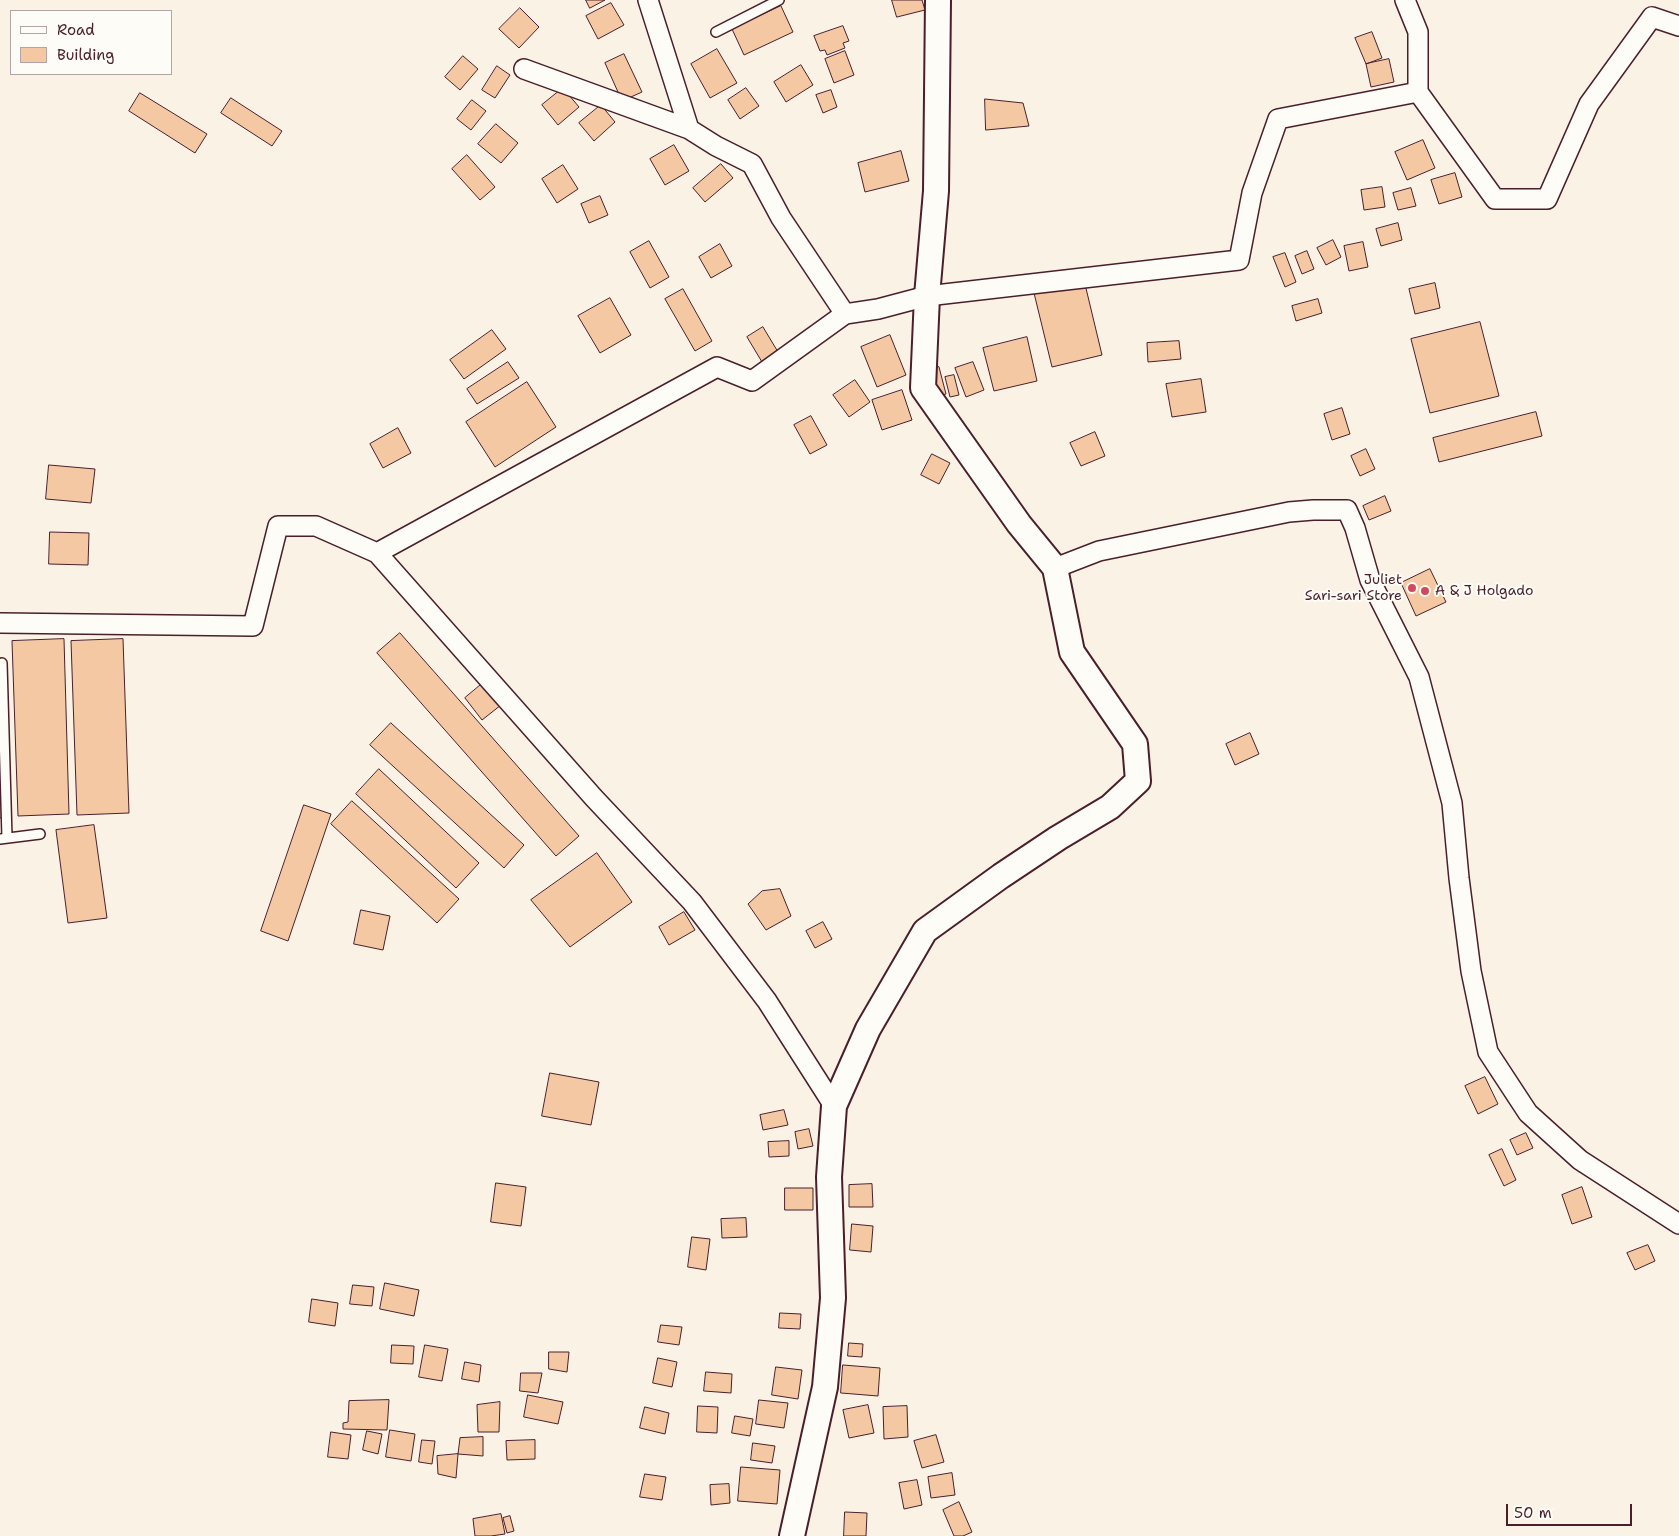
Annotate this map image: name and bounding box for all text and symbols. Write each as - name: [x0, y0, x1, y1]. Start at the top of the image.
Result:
- legend: [10, 10, 172, 75]
- text: Road: [57, 20, 95, 40]
- text: Building: [57, 45, 114, 65]
- place label: Juliet Sari-sari Store: [1305, 572, 1402, 604]
- marker: Juliet Sari-sari Store: [1406, 582, 1418, 594]
- place label: A & J Holgado: [1435, 583, 1533, 599]
- marker: A & J Holgado: [1419, 585, 1431, 597]
- scale bar: [1509, 1494, 1635, 1526]
- text: 50 m: [1514, 1503, 1552, 1523]

